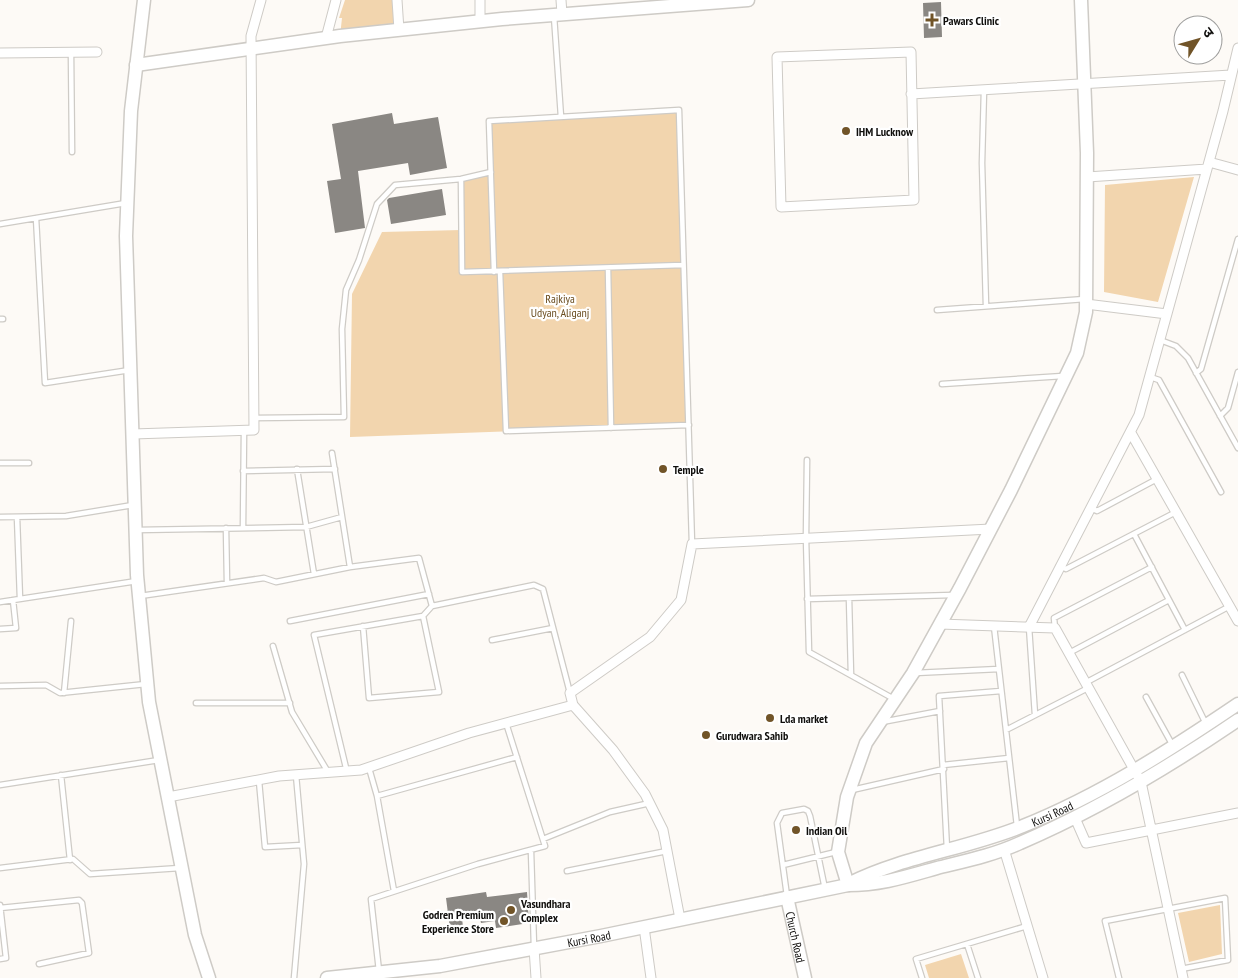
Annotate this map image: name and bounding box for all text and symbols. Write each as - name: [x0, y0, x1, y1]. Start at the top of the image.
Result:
- marker: Pawars Clinic: [925, 13, 939, 27]
- place label: Pawars Clinic: [943, 13, 1000, 28]
- north arrow: [1173, 15, 1223, 65]
- text: उ: [1199, 23, 1219, 42]
- place label: IHM Lucknow: [856, 124, 914, 139]
- marker: IHM Lucknow: [840, 125, 852, 137]
- park label: Rajkiya Udyan, Aliganj: [531, 291, 589, 320]
- place label: Temple: [673, 462, 704, 477]
- marker: Temple: [657, 463, 669, 475]
- place label: Lda market: [780, 711, 828, 726]
- marker: Lda market: [764, 712, 776, 724]
- place label: Gurudwara Sahib: [716, 728, 789, 743]
- marker: Gurudwara Sahib: [700, 729, 712, 741]
- street label: Kursi Road: [1029, 797, 1075, 829]
- place label: Indian Oil: [806, 823, 847, 838]
- marker: Indian Oil: [790, 824, 802, 836]
- place label: Vasundhara Complex: [520, 896, 571, 925]
- marker: Vasundhara Complex: [505, 904, 517, 916]
- place label: Godren Premium Experience Store: [422, 907, 494, 936]
- street label: Church Road: [783, 910, 809, 964]
- marker: Godren Premium Experience Store: [498, 915, 510, 927]
- street label: Kursi Road: [566, 927, 612, 950]

